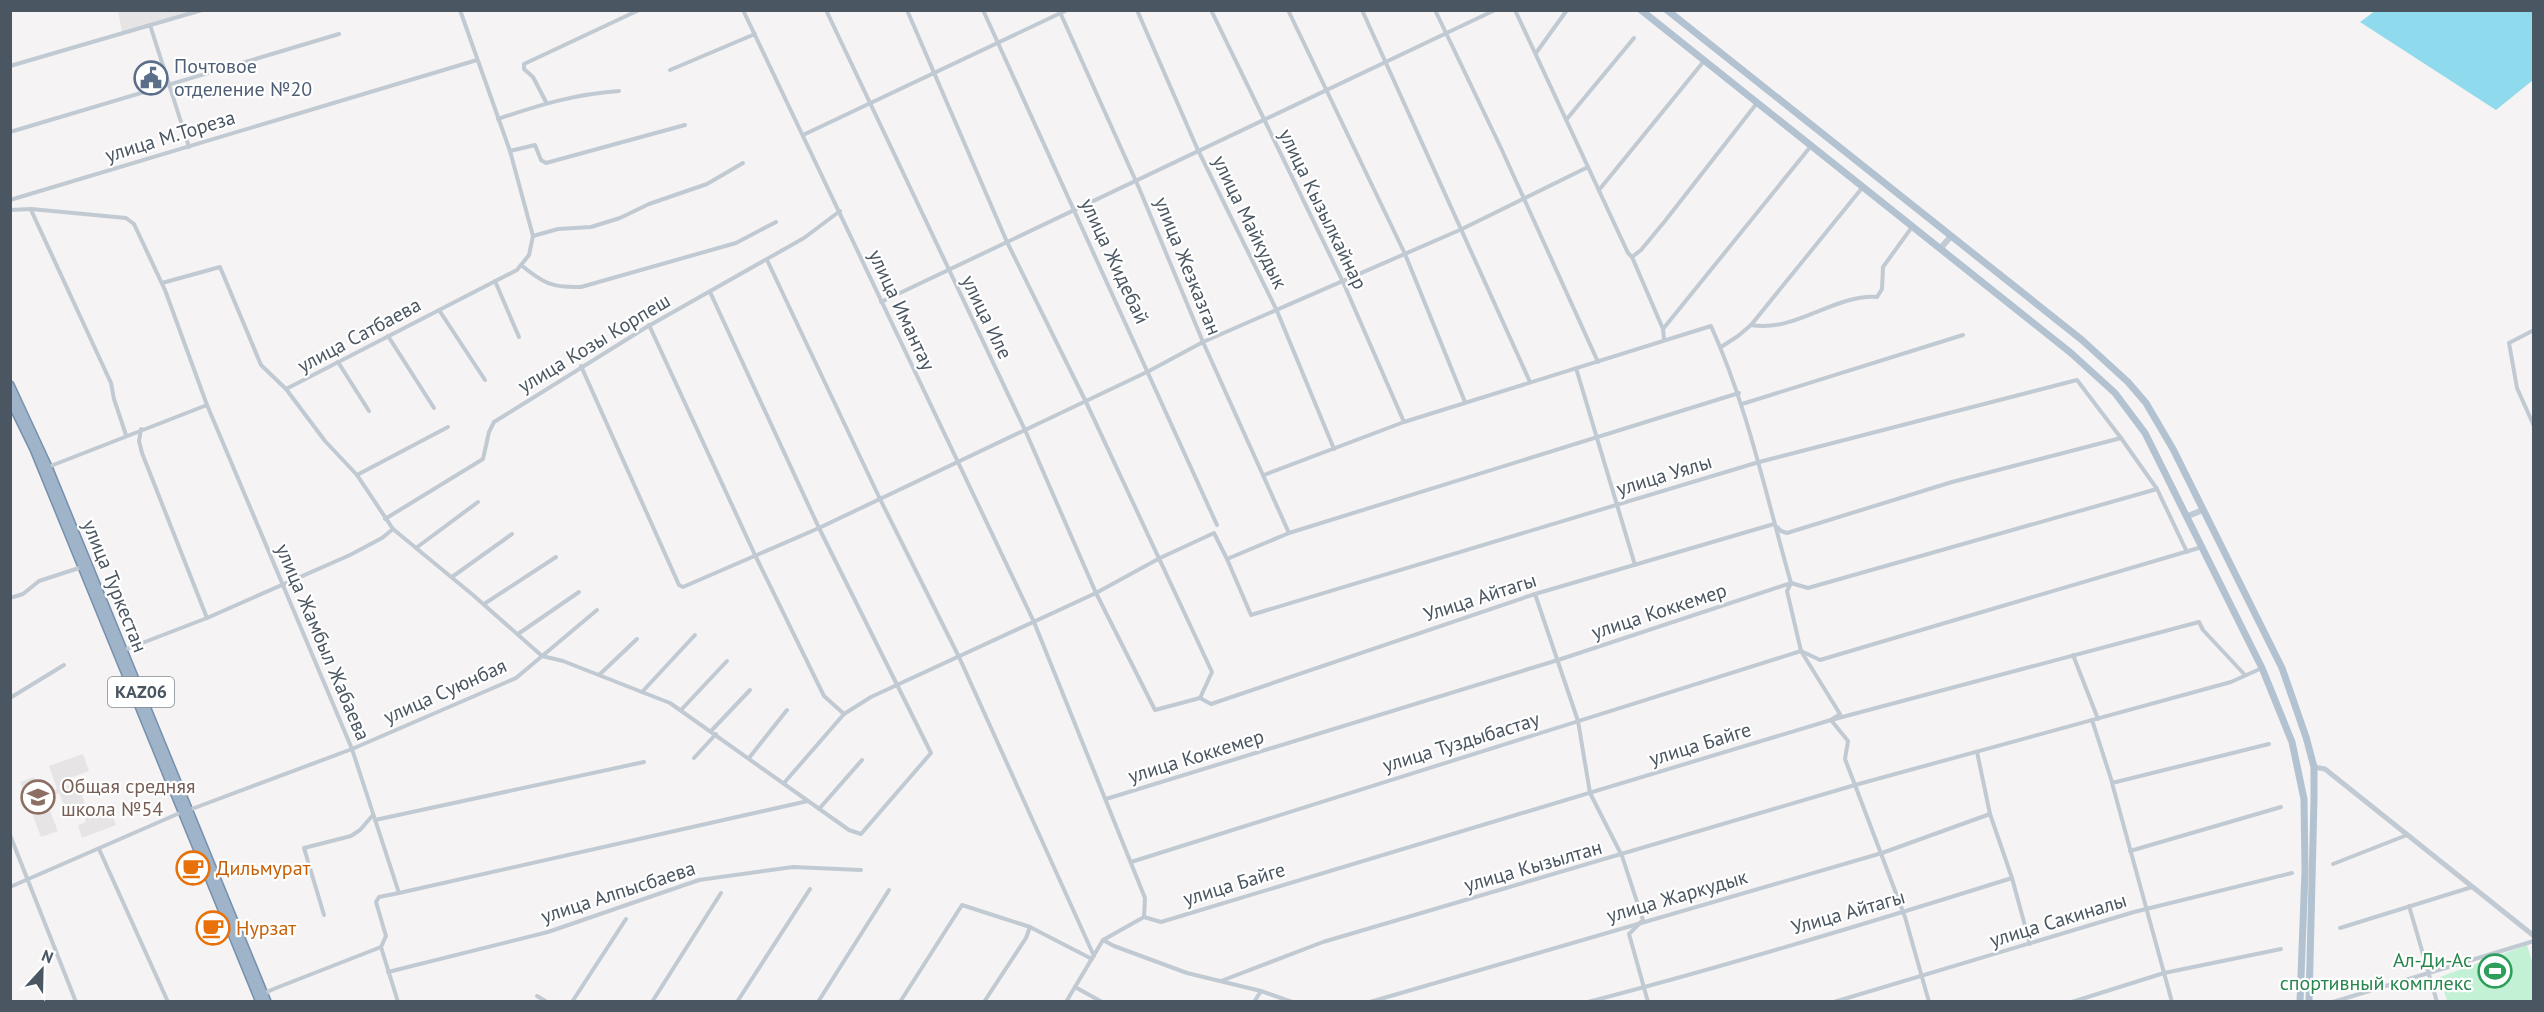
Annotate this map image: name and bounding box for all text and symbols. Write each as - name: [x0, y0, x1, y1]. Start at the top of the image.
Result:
- place label: Почтовое отделение №20: [174, 53, 312, 102]
- public building icon: Почтовое отделение №20: [133, 60, 169, 96]
- street label: улица М.Тореза: [102, 104, 238, 168]
- street label: улица Кызылкайнар: [1273, 124, 1373, 294]
- street label: улица Майкудык: [1207, 151, 1294, 293]
- street label: улица Жезказган: [1148, 193, 1228, 339]
- street label: улица Жидебай: [1075, 194, 1155, 328]
- street label: улица Имантау: [863, 245, 942, 375]
- street label: улица Иле: [956, 271, 1018, 363]
- street label: улица Козы Корпеш: [513, 287, 675, 399]
- street label: улица Сатбаева: [293, 292, 425, 378]
- street label: улица Уялы: [1613, 448, 1715, 502]
- street label: улица Туркестан: [77, 516, 153, 656]
- street label: улица Жамбыл Жабаева: [270, 540, 376, 744]
- street label: Улица Айтагы: [1420, 567, 1540, 627]
- street label: улица Коккемер: [1588, 577, 1730, 645]
- street label: улица Суюнбая: [379, 652, 511, 730]
- road number: KАZ06: [108, 677, 174, 707]
- street label: улица Туздыбастау: [1379, 706, 1543, 778]
- street label: улица Байге: [1646, 716, 1754, 772]
- street label: улица Коккемер: [1125, 723, 1267, 789]
- place label: Общая средняя школа №54: [61, 773, 195, 822]
- school or university icon: Общая средняя школа №54: [20, 779, 56, 815]
- street label: улица Кызылтан: [1461, 834, 1605, 898]
- cafe icon: Дильмурат: [175, 850, 211, 886]
- place label: Дильмурат: [216, 855, 311, 881]
- street label: улица Алпысбаева: [537, 855, 699, 929]
- street label: улица Байге: [1180, 856, 1288, 912]
- street label: улица Жаркудык: [1604, 863, 1751, 929]
- street label: Улица Айтагы: [1788, 883, 1908, 941]
- street label: улица Сакиналы: [1986, 887, 2130, 953]
- cafe icon: Нурзат: [195, 910, 231, 946]
- place label: Нурзат: [236, 915, 296, 941]
- north arrow: [12, 940, 72, 1000]
- text: N: [39, 945, 56, 967]
- place label: Ал-Ди-Ас спортивный комплекс: [2280, 947, 2472, 996]
- sports icon: Ал-Ди-Ас спортивный комплекс: [2477, 953, 2513, 989]

